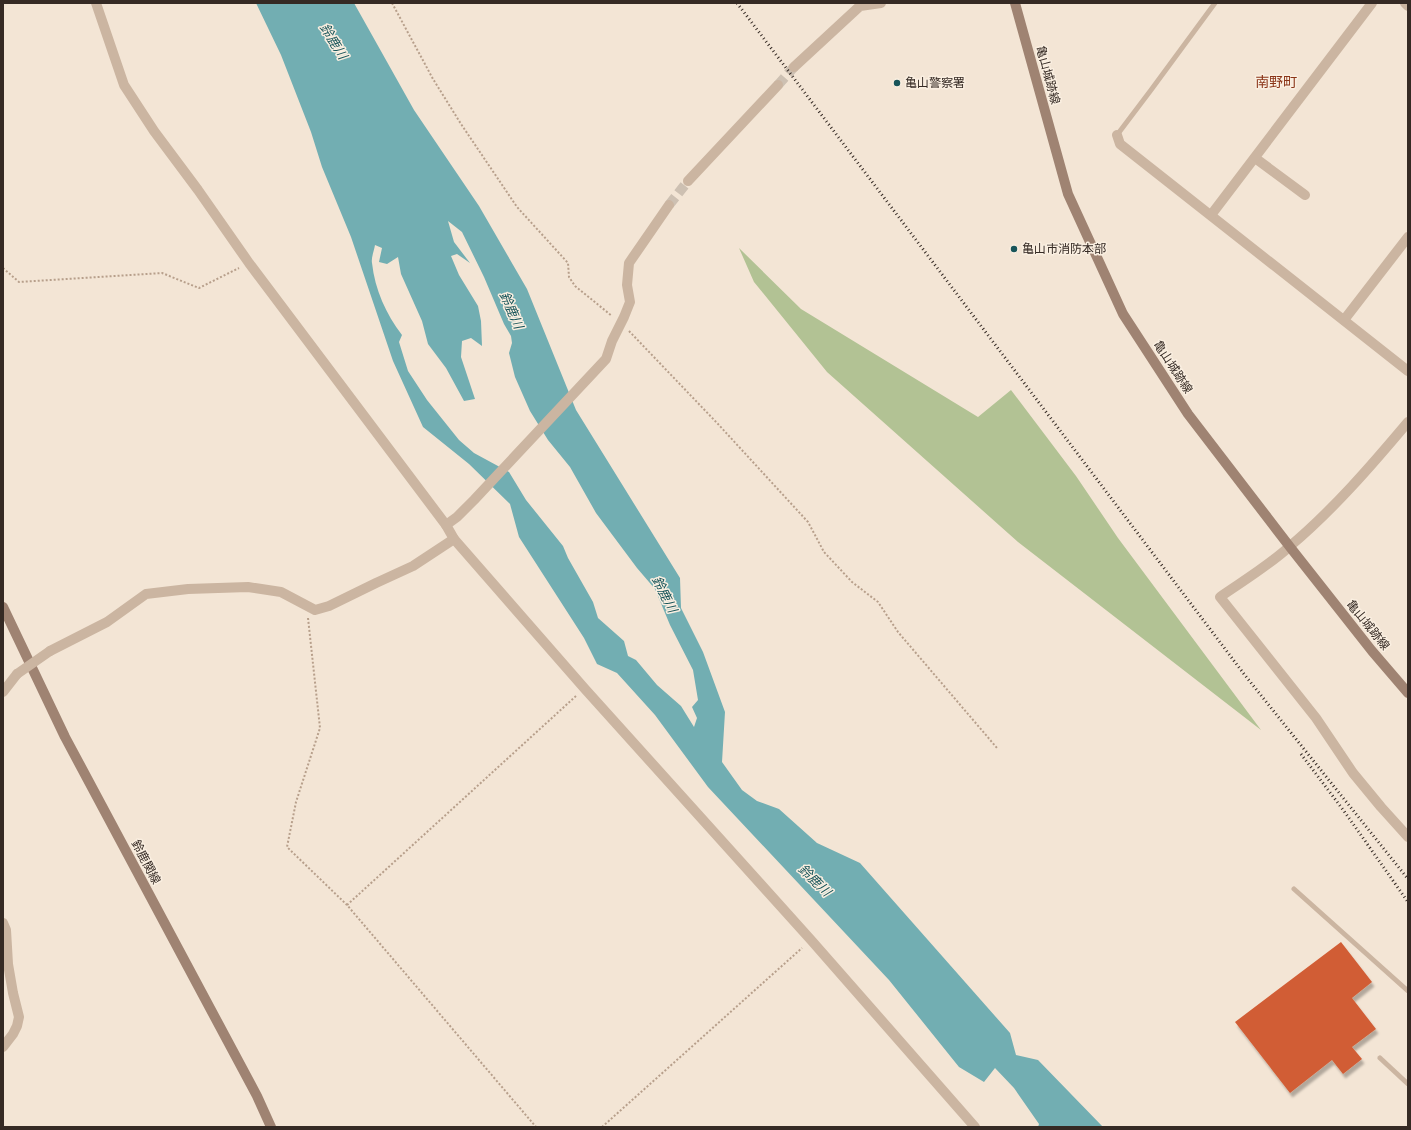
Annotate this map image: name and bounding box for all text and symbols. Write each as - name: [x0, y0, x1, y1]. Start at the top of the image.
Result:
- water label: 鈴鹿川: [316, 20, 352, 64]
- street label: 亀山城跡線: [1033, 44, 1063, 106]
- district label: 南野町: [1255, 73, 1297, 91]
- place label: 亀山警察署: [905, 75, 965, 91]
- marker: 亀山警察署: [892, 78, 902, 88]
- place label: 亀山市消防本部: [1022, 241, 1106, 257]
- marker: 亀山市消防本部: [1009, 244, 1019, 254]
- water label: 鈴鹿川: [496, 289, 528, 333]
- street label: 亀山城跡線: [1150, 337, 1196, 397]
- water label: 鈴鹿川: [648, 573, 682, 617]
- street label: 亀山城跡線: [1343, 597, 1393, 653]
- street label: 鈴鹿関線: [128, 837, 164, 887]
- water label: 鈴鹿川: [795, 861, 836, 901]

